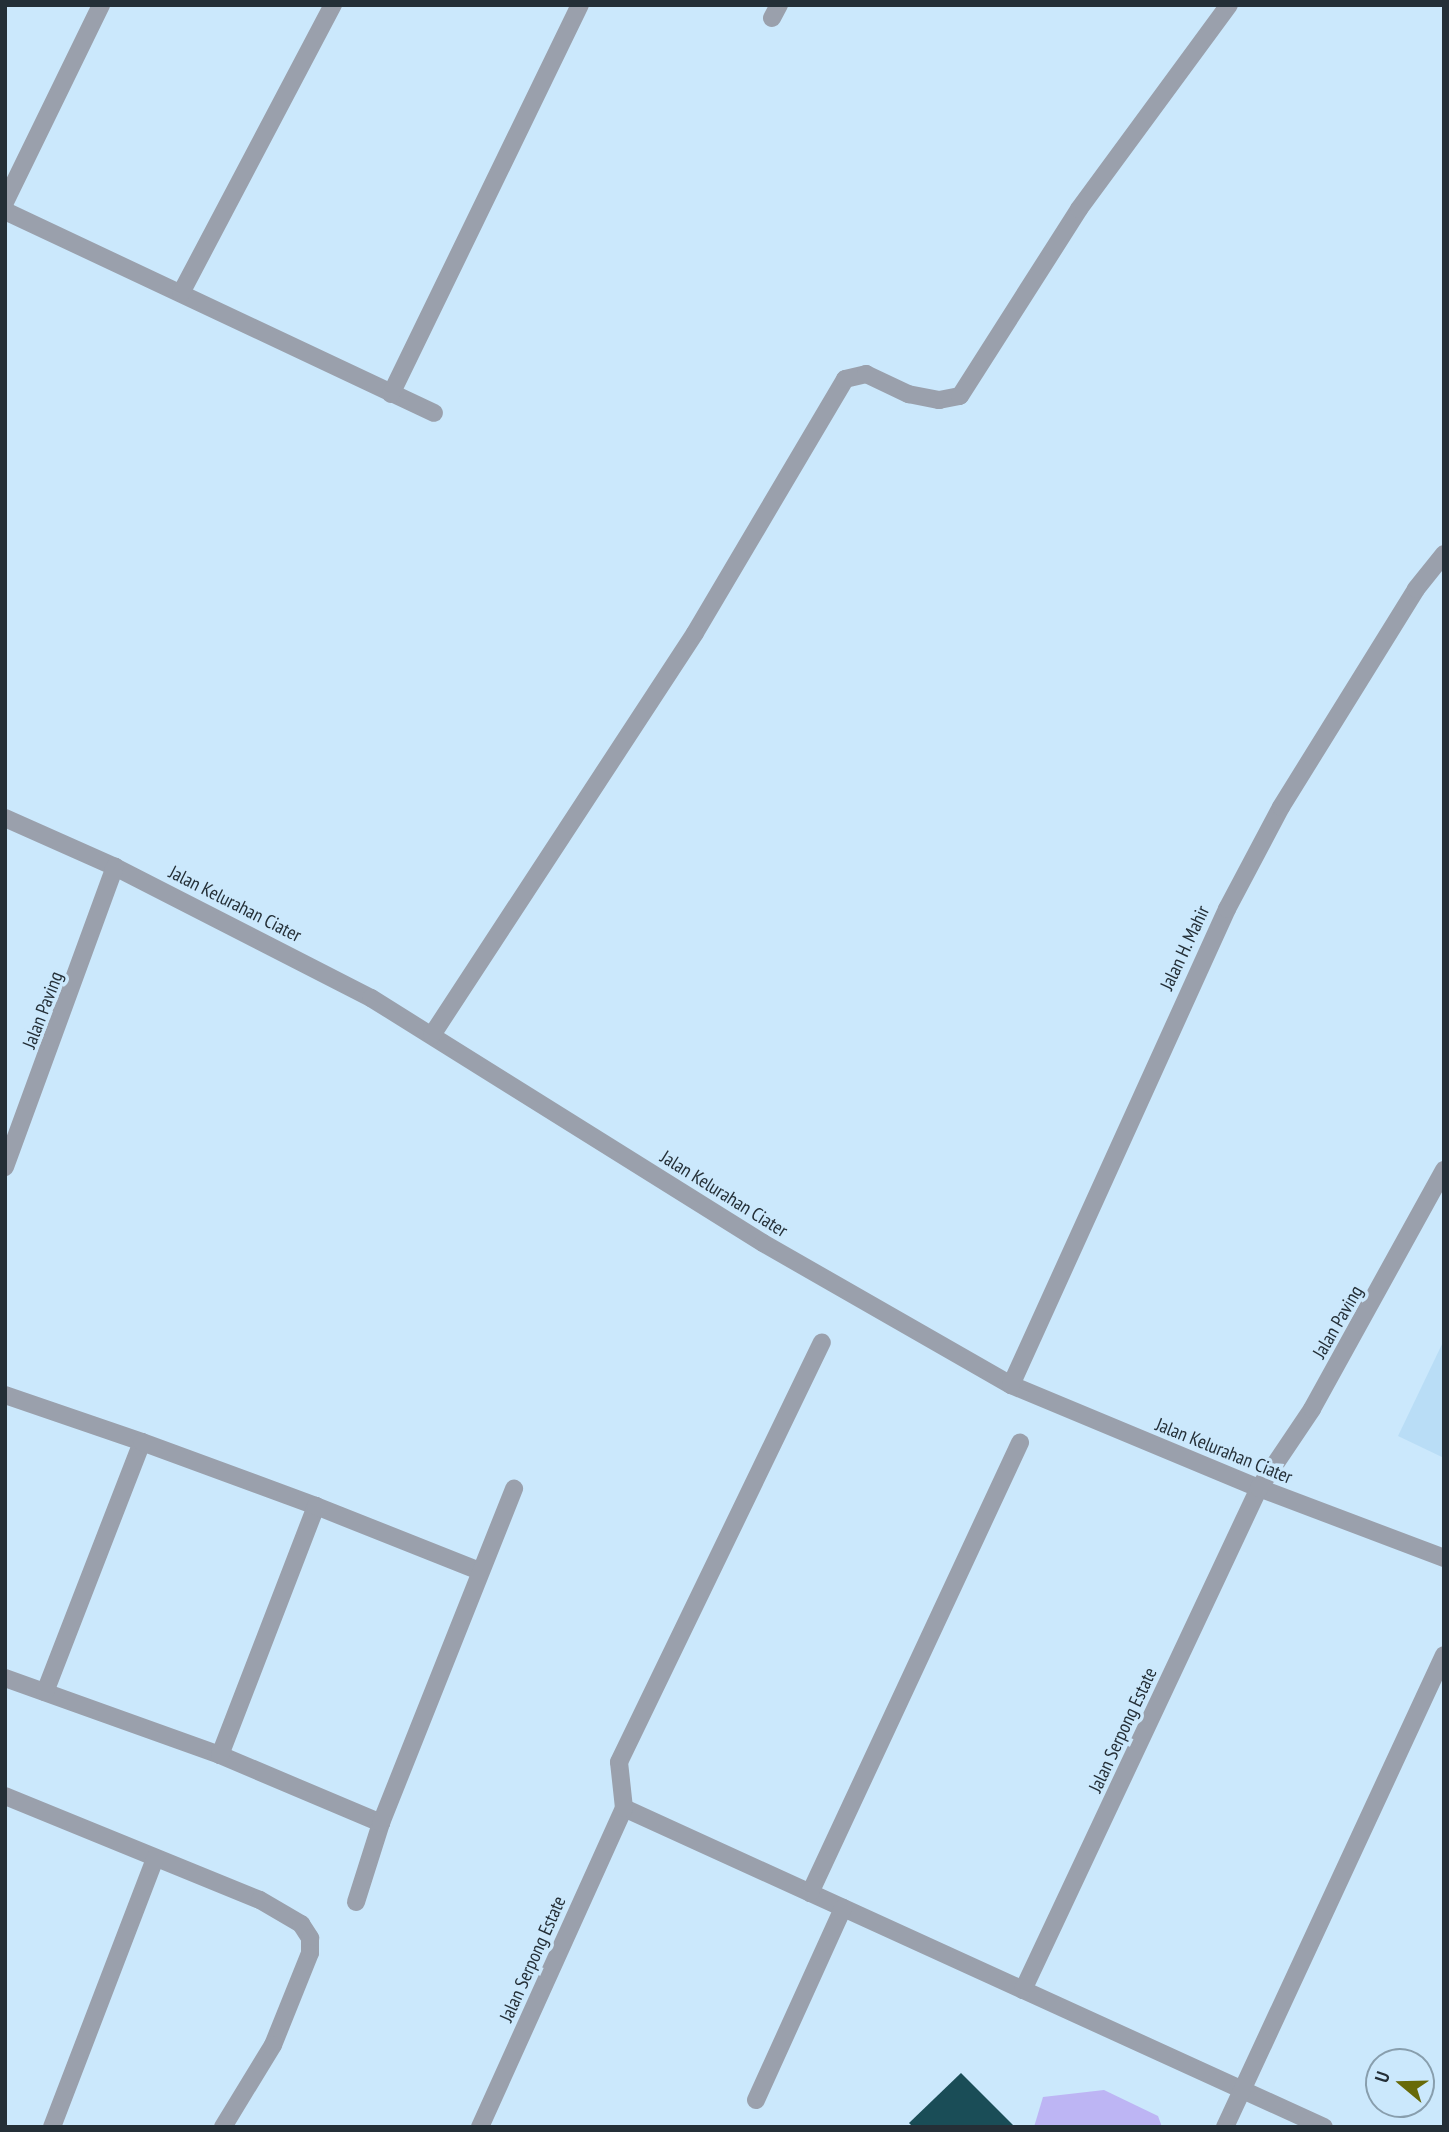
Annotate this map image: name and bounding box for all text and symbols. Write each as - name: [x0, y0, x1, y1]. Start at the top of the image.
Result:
- street label: Jalan Kelurahan Ciater: [165, 861, 305, 947]
- street label: Jalan H. Mahir: [1155, 902, 1215, 994]
- street label: Jalan Paving: [18, 968, 68, 1052]
- street label: Jalan Kelurahan Ciater: [656, 1146, 792, 1242]
- street label: Jalan Paving: [1308, 1282, 1368, 1362]
- street label: Jalan Kelurahan Ciater: [1152, 1413, 1296, 1489]
- street label: Jalan Serpong Estate: [1084, 1664, 1162, 1796]
- street label: Jalan Serpong Estate: [495, 1893, 571, 2025]
- north arrow: [1365, 2048, 1435, 2118]
- text: U: [1369, 2068, 1395, 2085]

